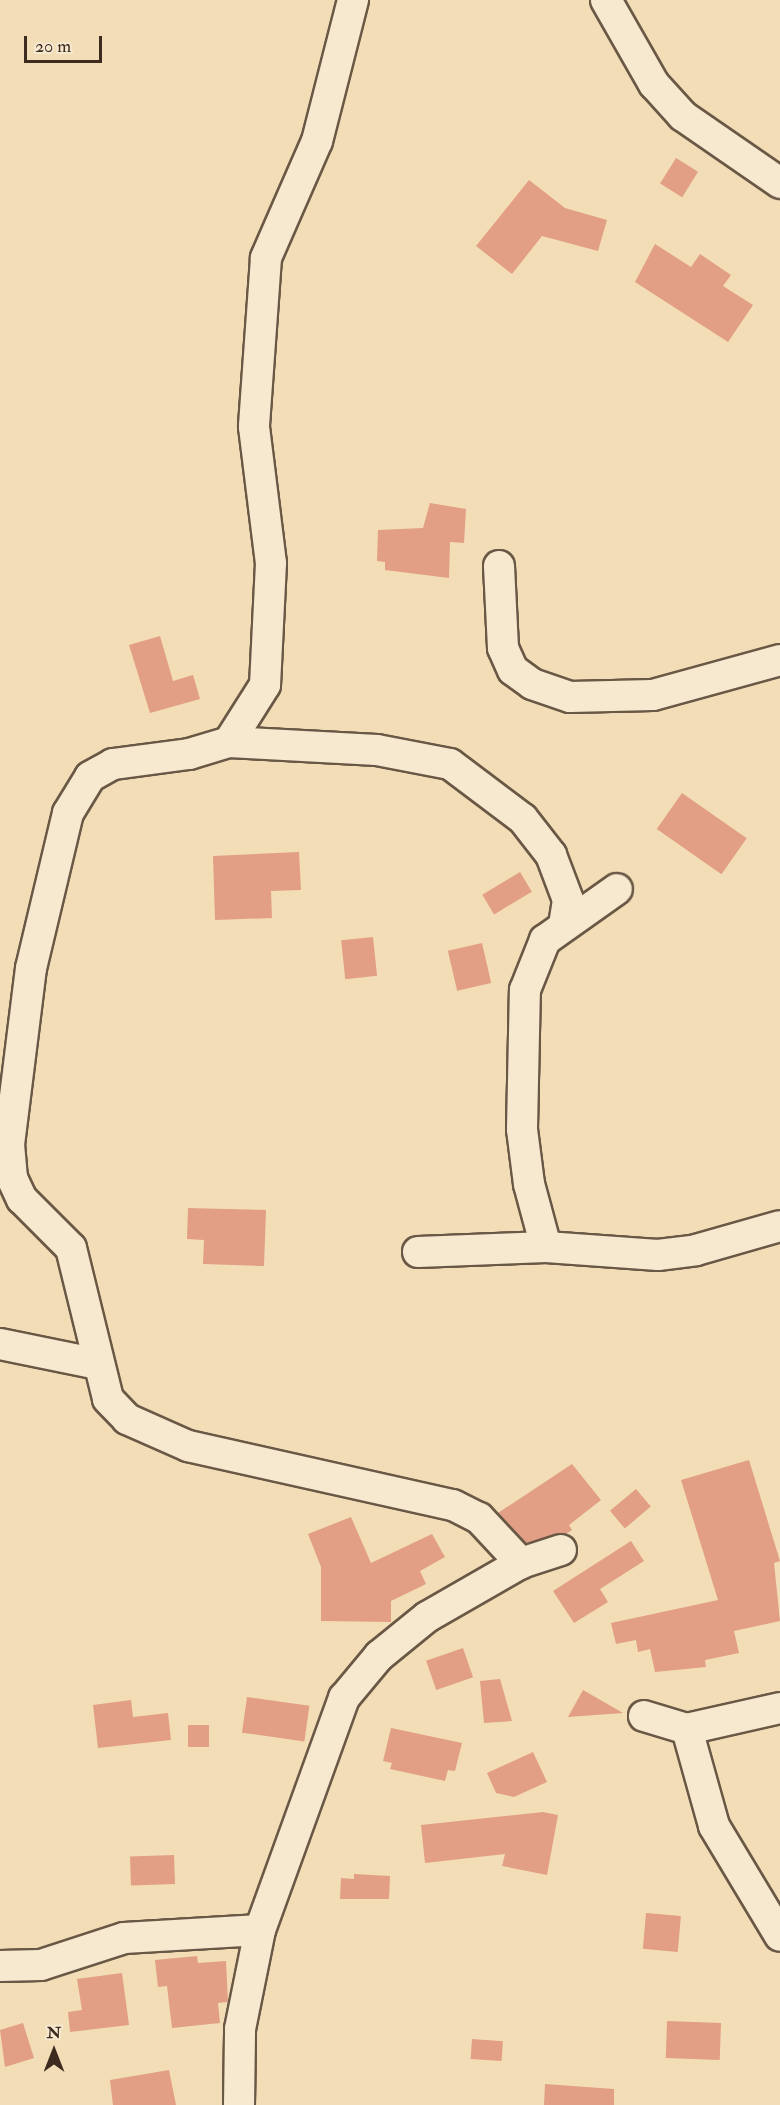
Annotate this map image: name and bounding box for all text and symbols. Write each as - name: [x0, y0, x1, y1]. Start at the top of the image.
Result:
- scale bar: [27, 24, 105, 62]
- text: 20 m: [35, 35, 71, 58]
- north arrow: [24, 2021, 84, 2081]
- text: N: [47, 2023, 61, 2043]

